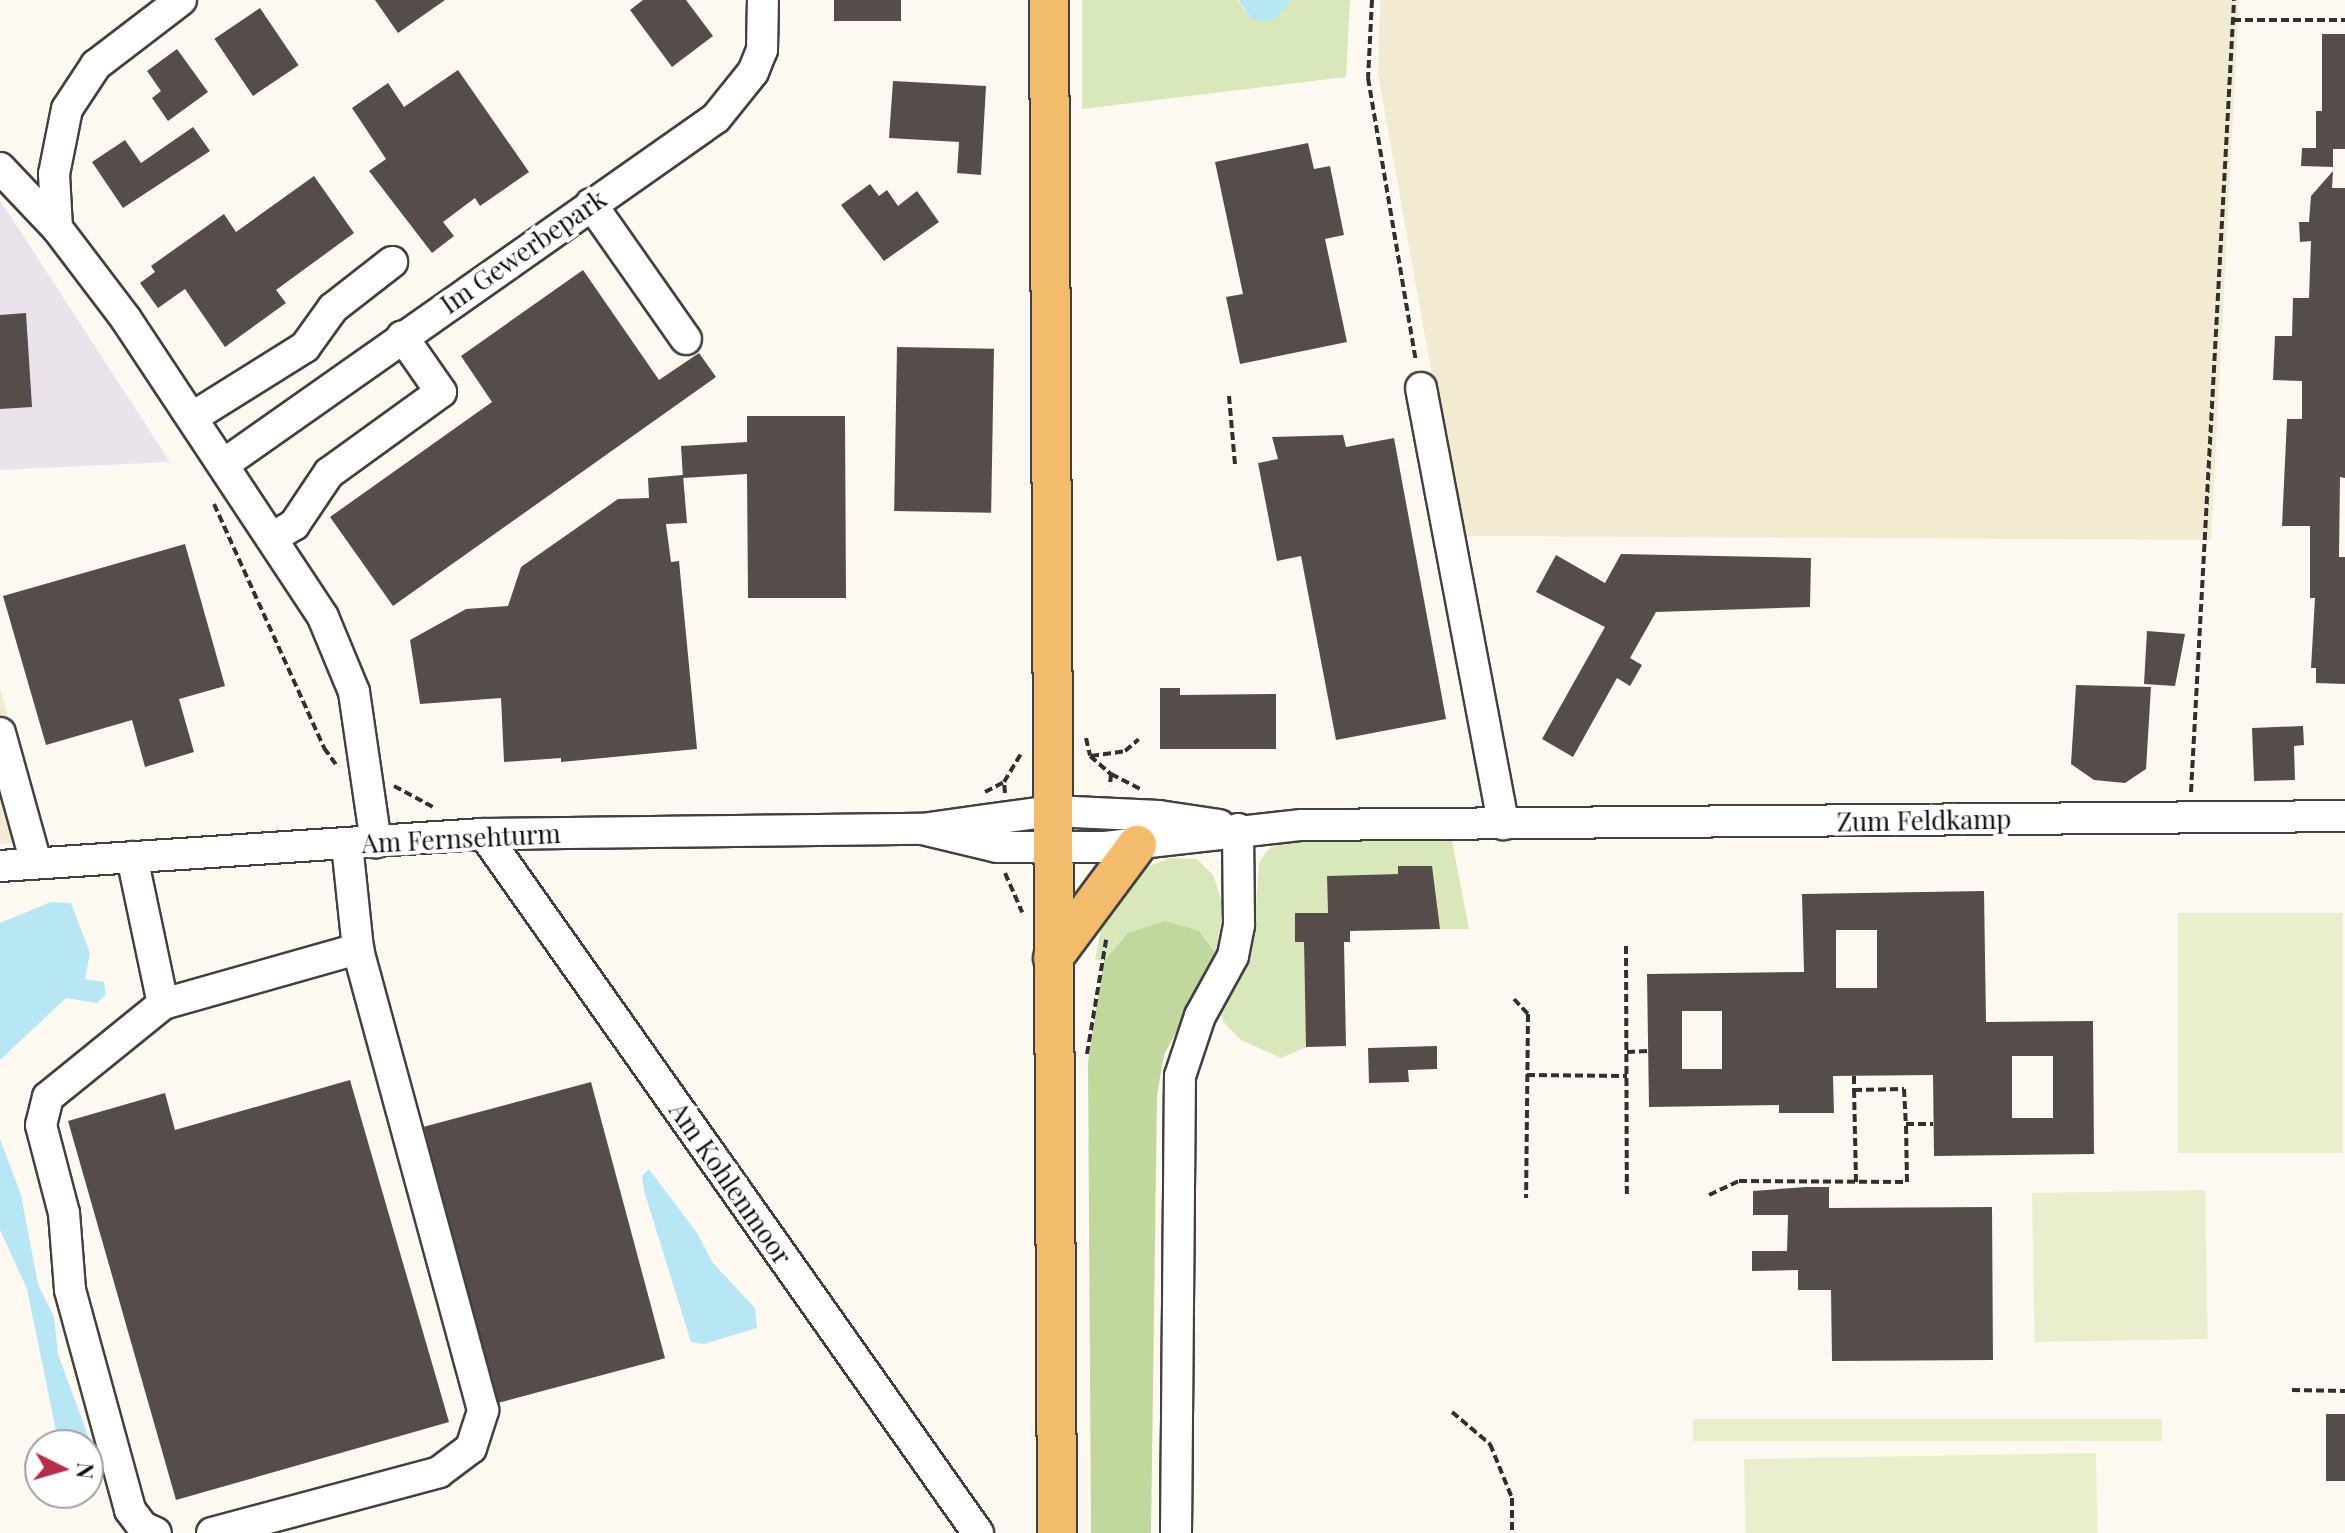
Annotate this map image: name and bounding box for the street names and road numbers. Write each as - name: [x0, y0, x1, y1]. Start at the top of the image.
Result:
- street label: Im Gewerbepark: [434, 182, 612, 320]
- street label: Zum Feldkamp: [1836, 803, 2012, 837]
- street label: Am Fernsehturm: [361, 817, 561, 859]
- street label: Am Kohlenmoor: [663, 1096, 799, 1270]

